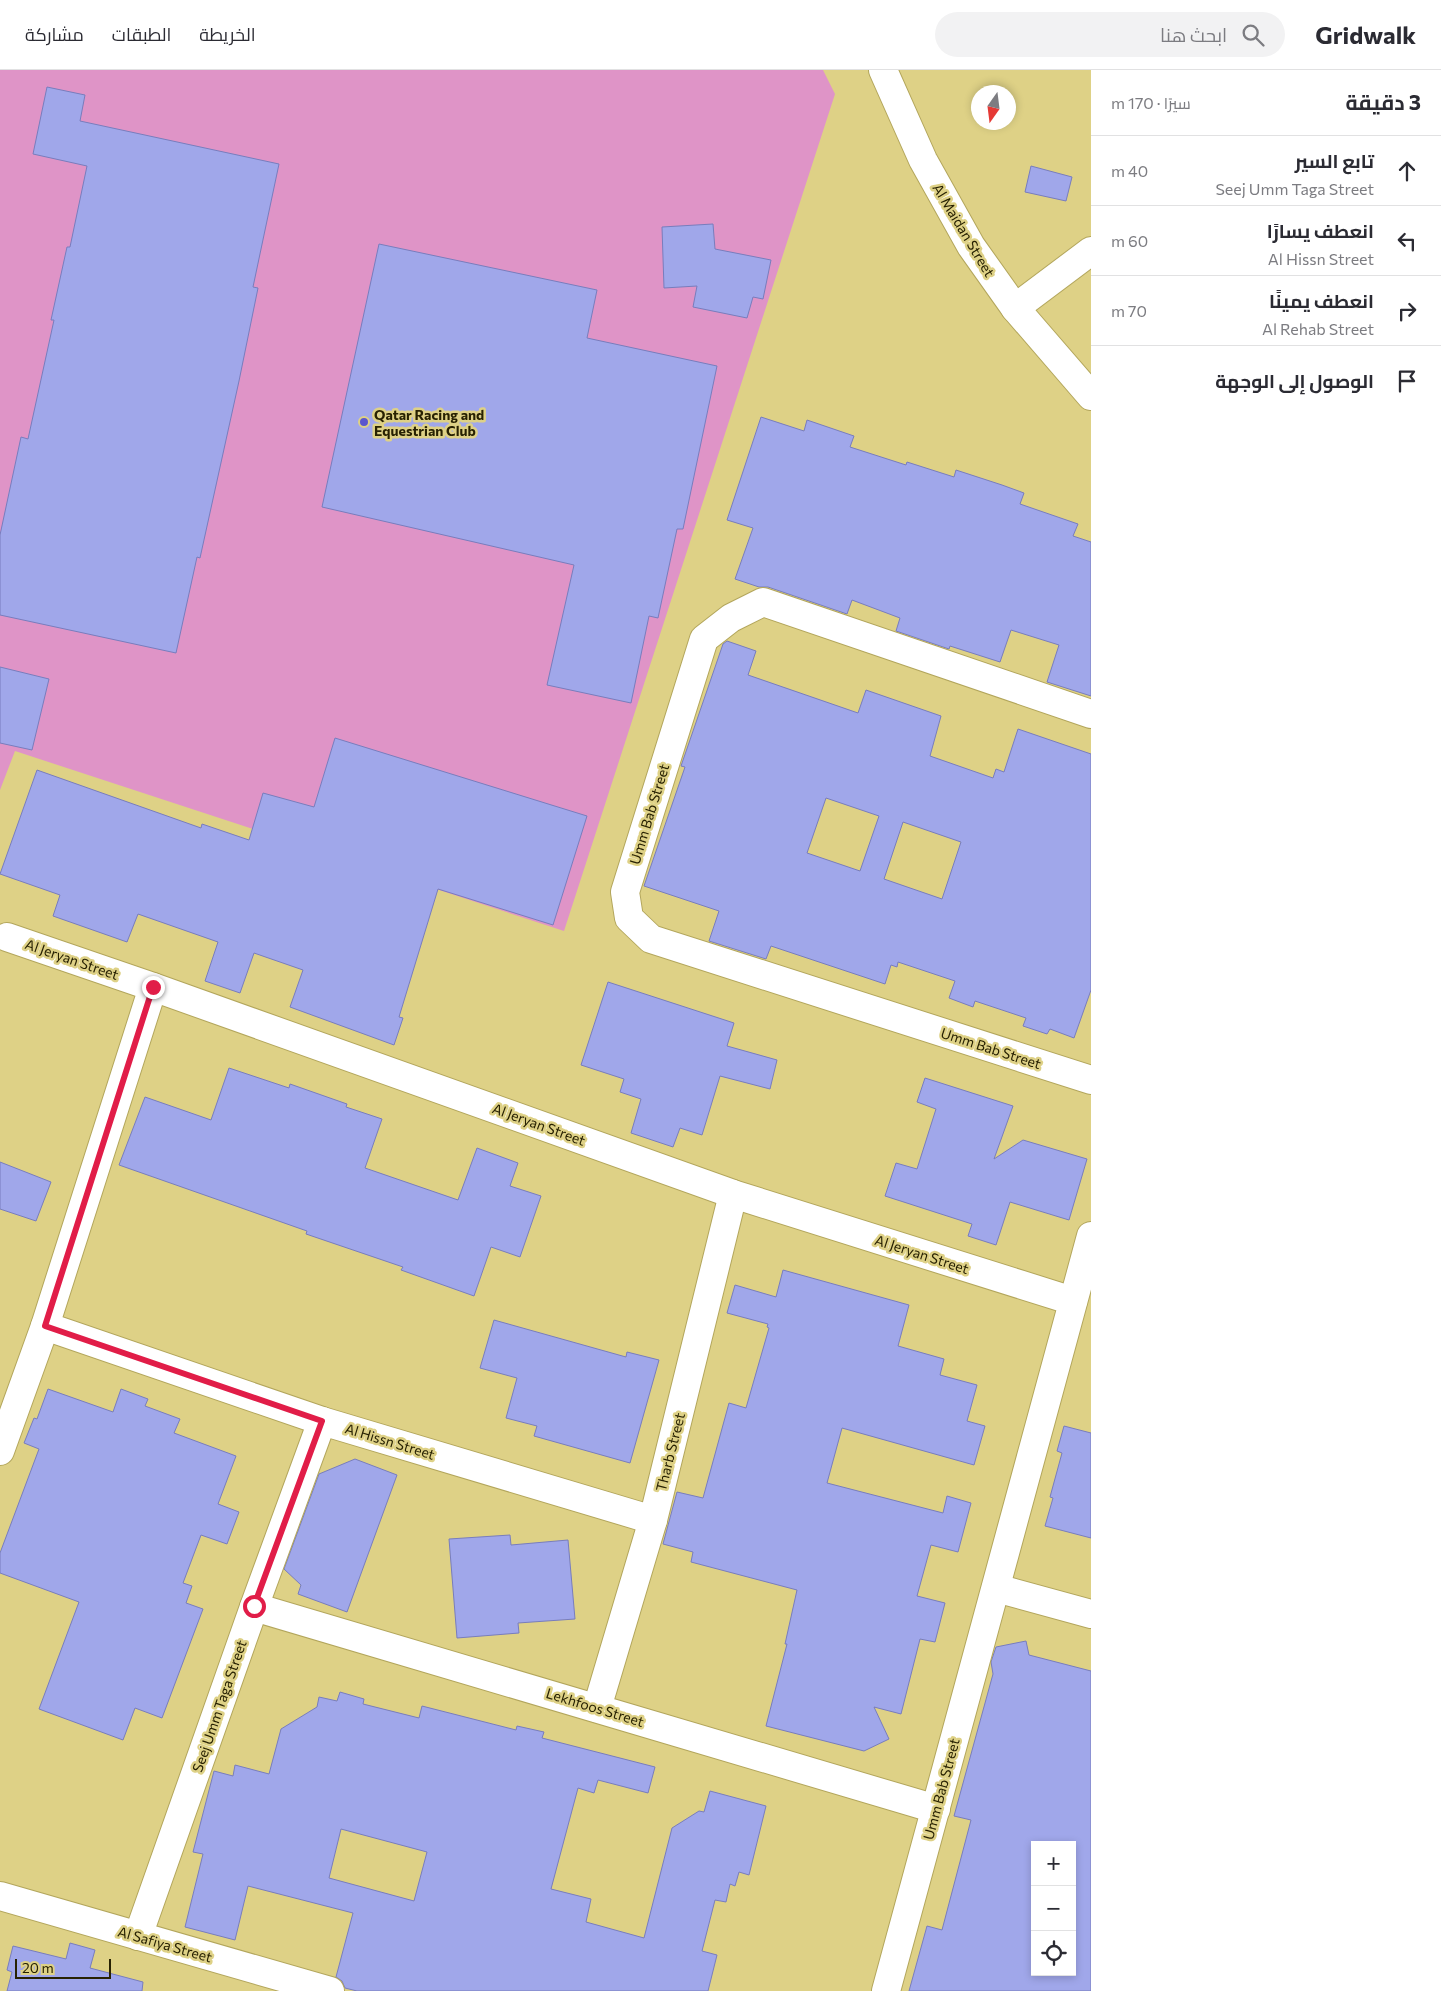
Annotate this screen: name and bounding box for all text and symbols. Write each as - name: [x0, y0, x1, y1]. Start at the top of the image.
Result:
- search box: [935, 12, 1285, 57]
- text: Gridwalk: [1315, 20, 1416, 49]
- icon: search: [1239, 21, 1267, 49]
- text: مشاركة: [25, 23, 84, 45]
- text: الطبقات: [112, 23, 171, 45]
- text: الخريطة: [199, 23, 256, 45]
- text: ابحث هنا: [1160, 23, 1227, 46]
- north arrow: [971, 85, 1016, 130]
- text: 3 دقيقة: [1345, 89, 1421, 114]
- text: سيرًا · 170 m: [1111, 93, 1191, 112]
- text: تابع السير: [1295, 149, 1374, 172]
- icon: ahead: [1393, 157, 1421, 185]
- text: 40 m: [1111, 161, 1148, 180]
- text: Seej Umm Taga Street: [1215, 179, 1374, 198]
- street label: Al Maidan Street: [929, 180, 999, 280]
- text: انعطف يسارًا: [1267, 219, 1374, 242]
- icon: left: [1393, 227, 1421, 255]
- text: 60 m: [1111, 231, 1148, 250]
- text: Al Hissn Street: [1268, 249, 1374, 268]
- text: انعطف يمينًا: [1269, 289, 1374, 312]
- icon: right: [1393, 297, 1421, 325]
- text: 70 m: [1111, 301, 1147, 320]
- text: Al Rehab Street: [1262, 319, 1374, 338]
- icon: arrive: [1393, 367, 1421, 395]
- text: الوصول إلى الوجهة: [1215, 369, 1374, 392]
- place label: Qatar Racing and Equestrian Club: [374, 406, 484, 439]
- marker: Qatar Racing and Equestrian Club: [358, 416, 370, 428]
- street label: Umm Bab Street: [626, 761, 672, 866]
- street label: Al Jeryan Street: [23, 935, 121, 983]
- route end: [142, 976, 165, 999]
- street label: Umm Bab Street: [939, 1024, 1043, 1072]
- street label: Al Jeryan Street: [490, 1099, 588, 1149]
- street label: Al Jeryan Street: [873, 1231, 971, 1277]
- street label: Tharb Street: [652, 1411, 688, 1493]
- street label: Al Hissn Street: [343, 1419, 437, 1463]
- route start: [243, 1595, 266, 1618]
- street label: Seej Umm Taga Street: [188, 1637, 250, 1774]
- street label: Lekhfoos Street: [544, 1684, 646, 1730]
- street label: Umm Bab Street: [919, 1736, 963, 1842]
- map controls: [1031, 1841, 1076, 1976]
- button: +: [1031, 1841, 1076, 1886]
- button: −: [1031, 1886, 1076, 1931]
- street label: Al Safiya Street: [116, 1922, 214, 1966]
- button: locate: [1031, 1931, 1076, 1976]
- scale bar: [15, 1956, 111, 1979]
- text: 20 m: [22, 1959, 54, 1976]

